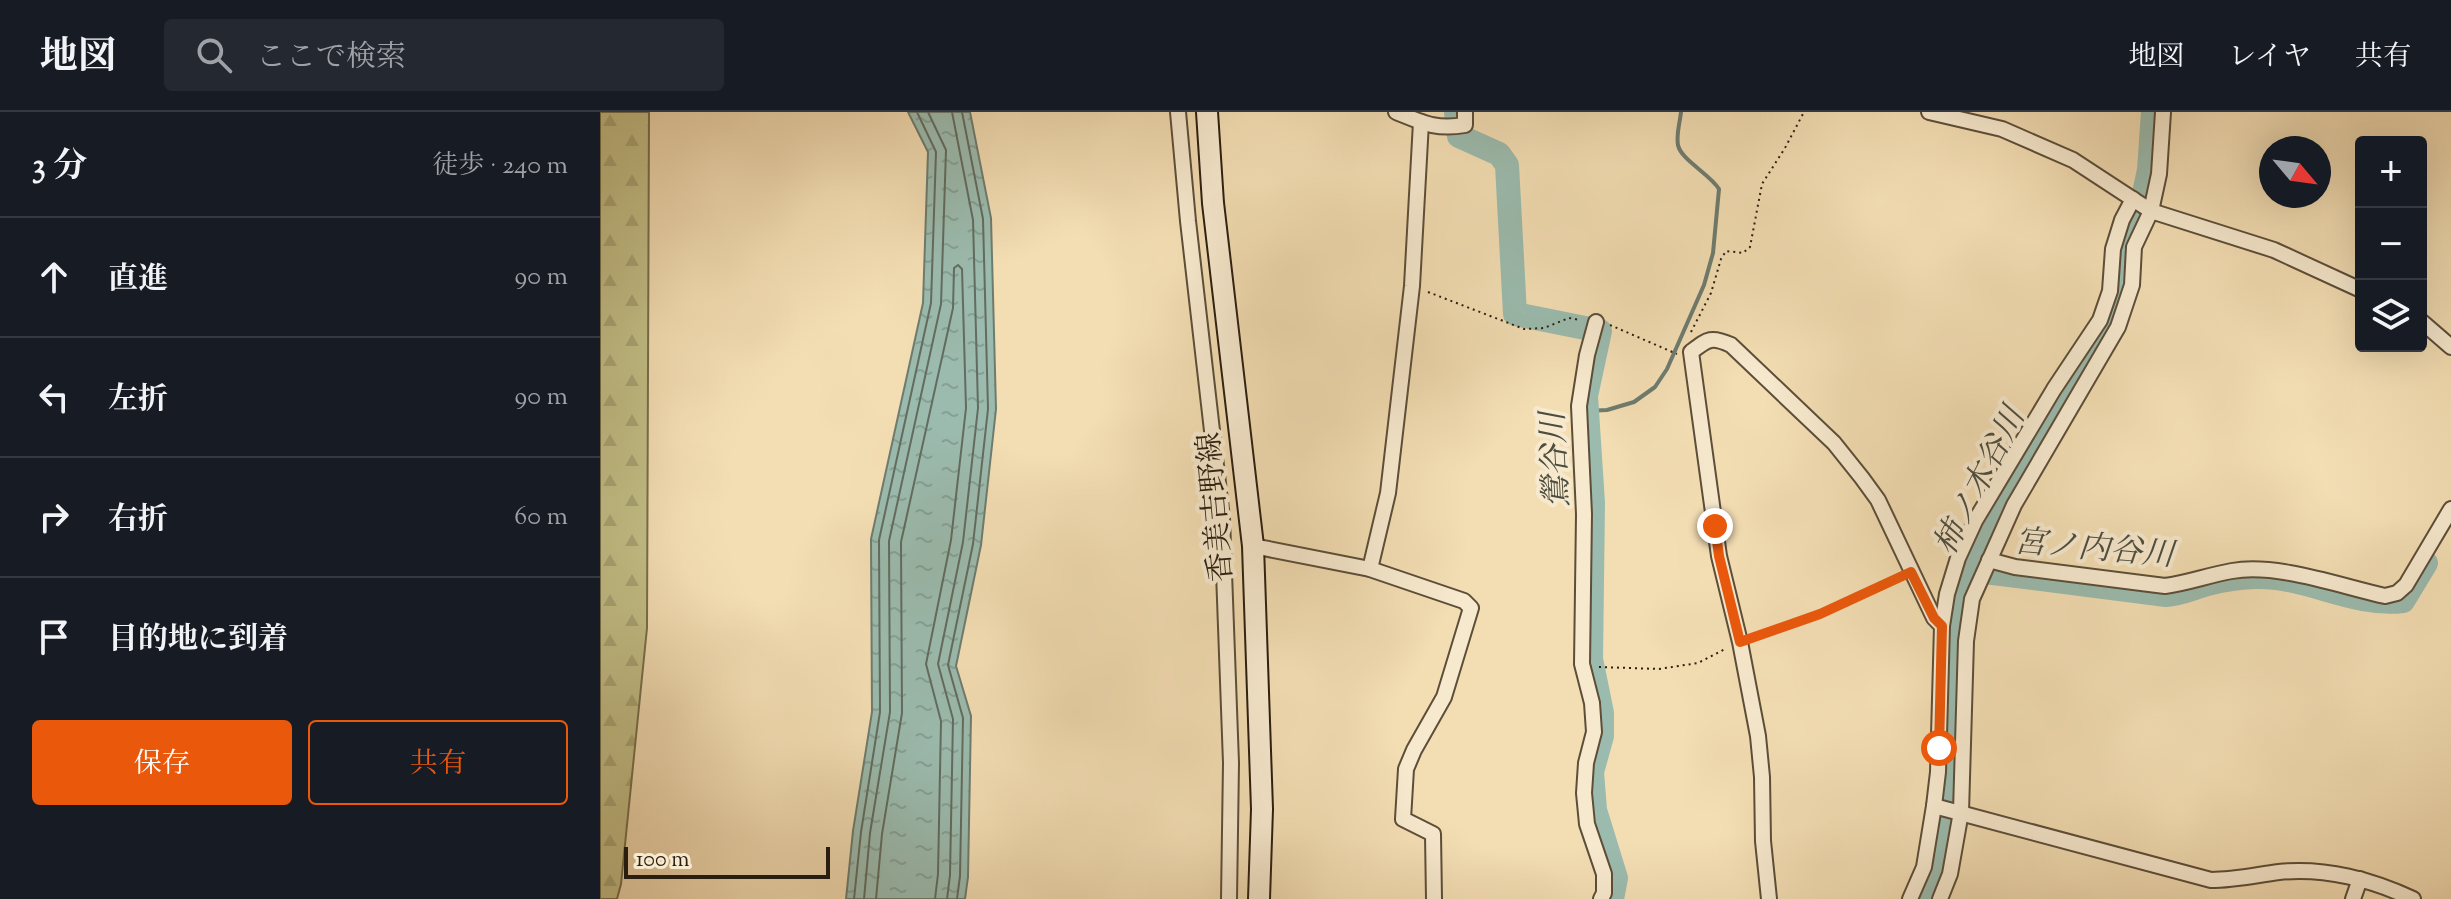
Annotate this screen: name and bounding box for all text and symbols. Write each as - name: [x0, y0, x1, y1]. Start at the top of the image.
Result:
- search box: [164, 19, 724, 91]
- text: 地図: [40, 32, 116, 86]
- icon: search: [192, 33, 236, 77]
- text: ここで検索: [256, 37, 406, 80]
- text: 地図: [2128, 38, 2184, 78]
- text: レイヤ: [2228, 38, 2311, 78]
- text: 共有: [2355, 38, 2411, 78]
- north arrow: [2259, 136, 2331, 208]
- map controls: [2355, 136, 2427, 352]
- button: +: [2355, 136, 2427, 208]
- text: 3 分: [32, 143, 87, 192]
- text: 徒歩 · 240 m: [433, 148, 568, 185]
- button: −: [2355, 208, 2427, 280]
- icon: ahead: [32, 255, 76, 299]
- text: 直進: [108, 259, 168, 302]
- text: 90 m: [515, 259, 568, 296]
- button: layers: [2355, 280, 2427, 352]
- icon: left: [32, 375, 76, 419]
- text: 左折: [108, 379, 168, 422]
- text: 90 m: [515, 379, 568, 416]
- water label: 柿ノ木谷川: [1924, 398, 2039, 564]
- water label: 鶯谷川: [1531, 408, 1582, 509]
- street label: 香美吉野線: [1189, 430, 1245, 584]
- icon: right: [32, 495, 76, 539]
- text: 右折: [108, 499, 168, 542]
- text: 60 m: [514, 499, 568, 536]
- route end: [1697, 508, 1733, 544]
- water label: 宮ノ内谷川: [2012, 520, 2179, 580]
- icon: arrive: [32, 615, 76, 659]
- text: 目的地に到着: [108, 619, 288, 662]
- button: 保存: [32, 720, 292, 805]
- button: 共有: [308, 720, 568, 805]
- route start: [1921, 730, 1957, 766]
- scale bar: [624, 843, 830, 879]
- text: 100 m: [636, 845, 689, 877]

